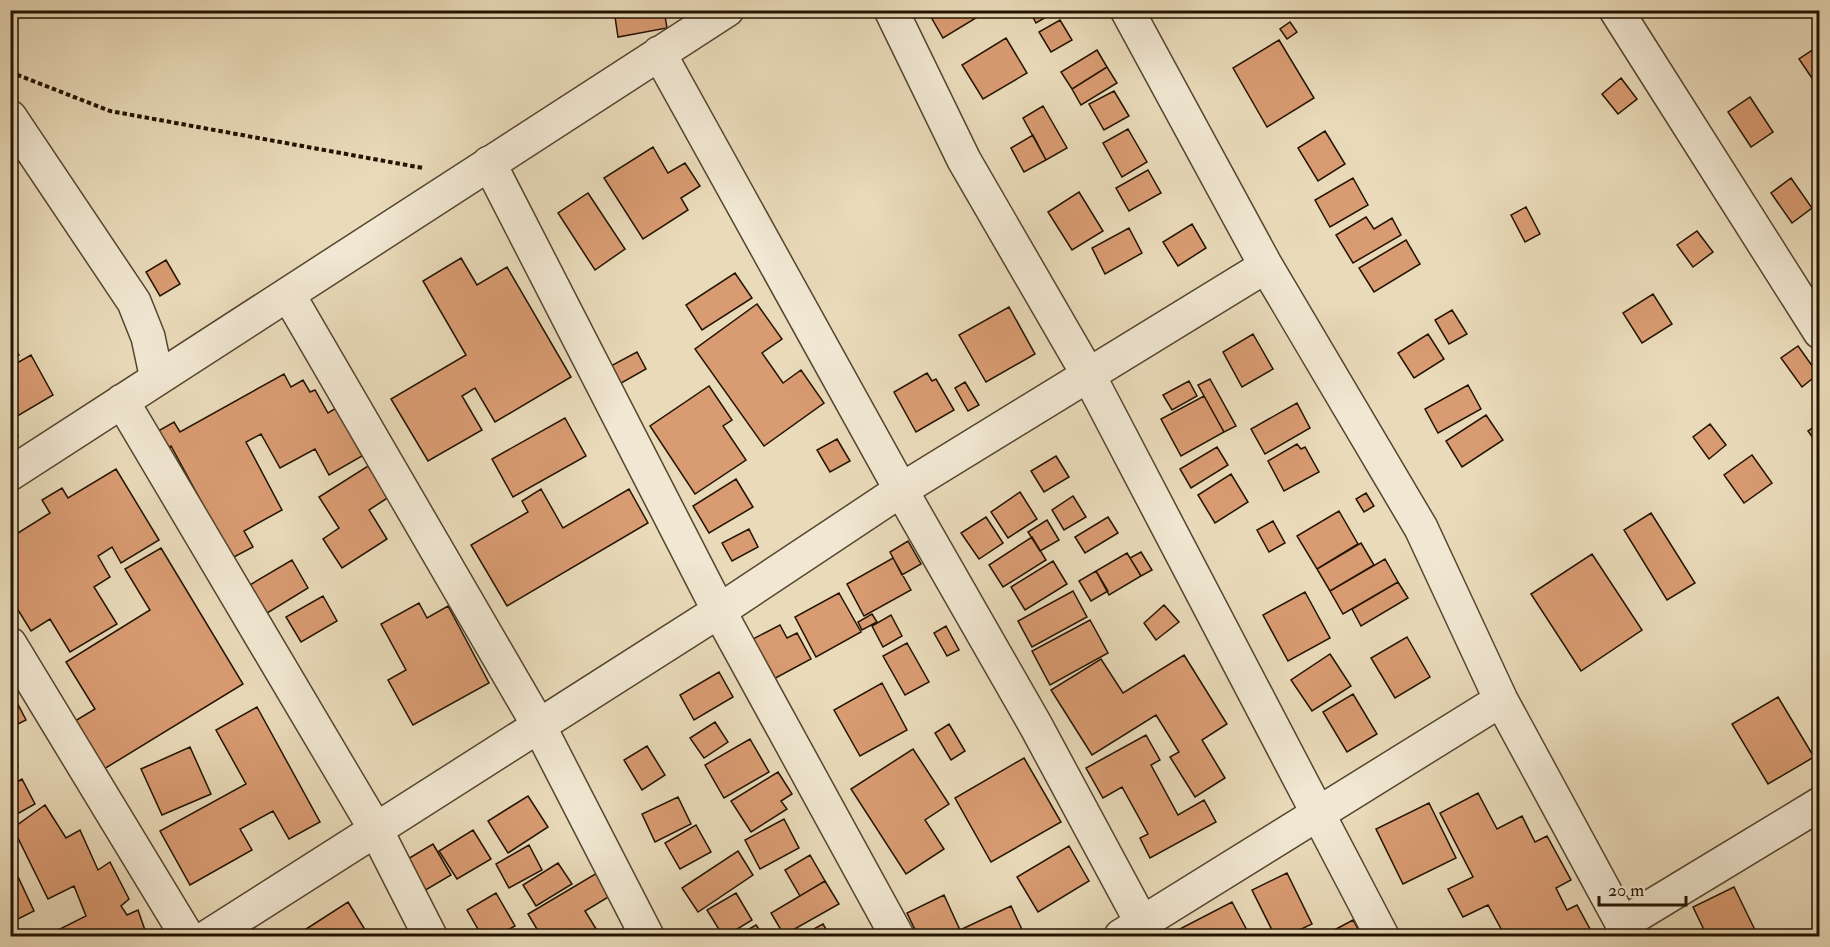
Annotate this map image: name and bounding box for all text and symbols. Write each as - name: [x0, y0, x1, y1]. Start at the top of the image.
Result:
- scale bar: [1599, 869, 1686, 907]
- text: 20 m: [1608, 879, 1644, 902]

